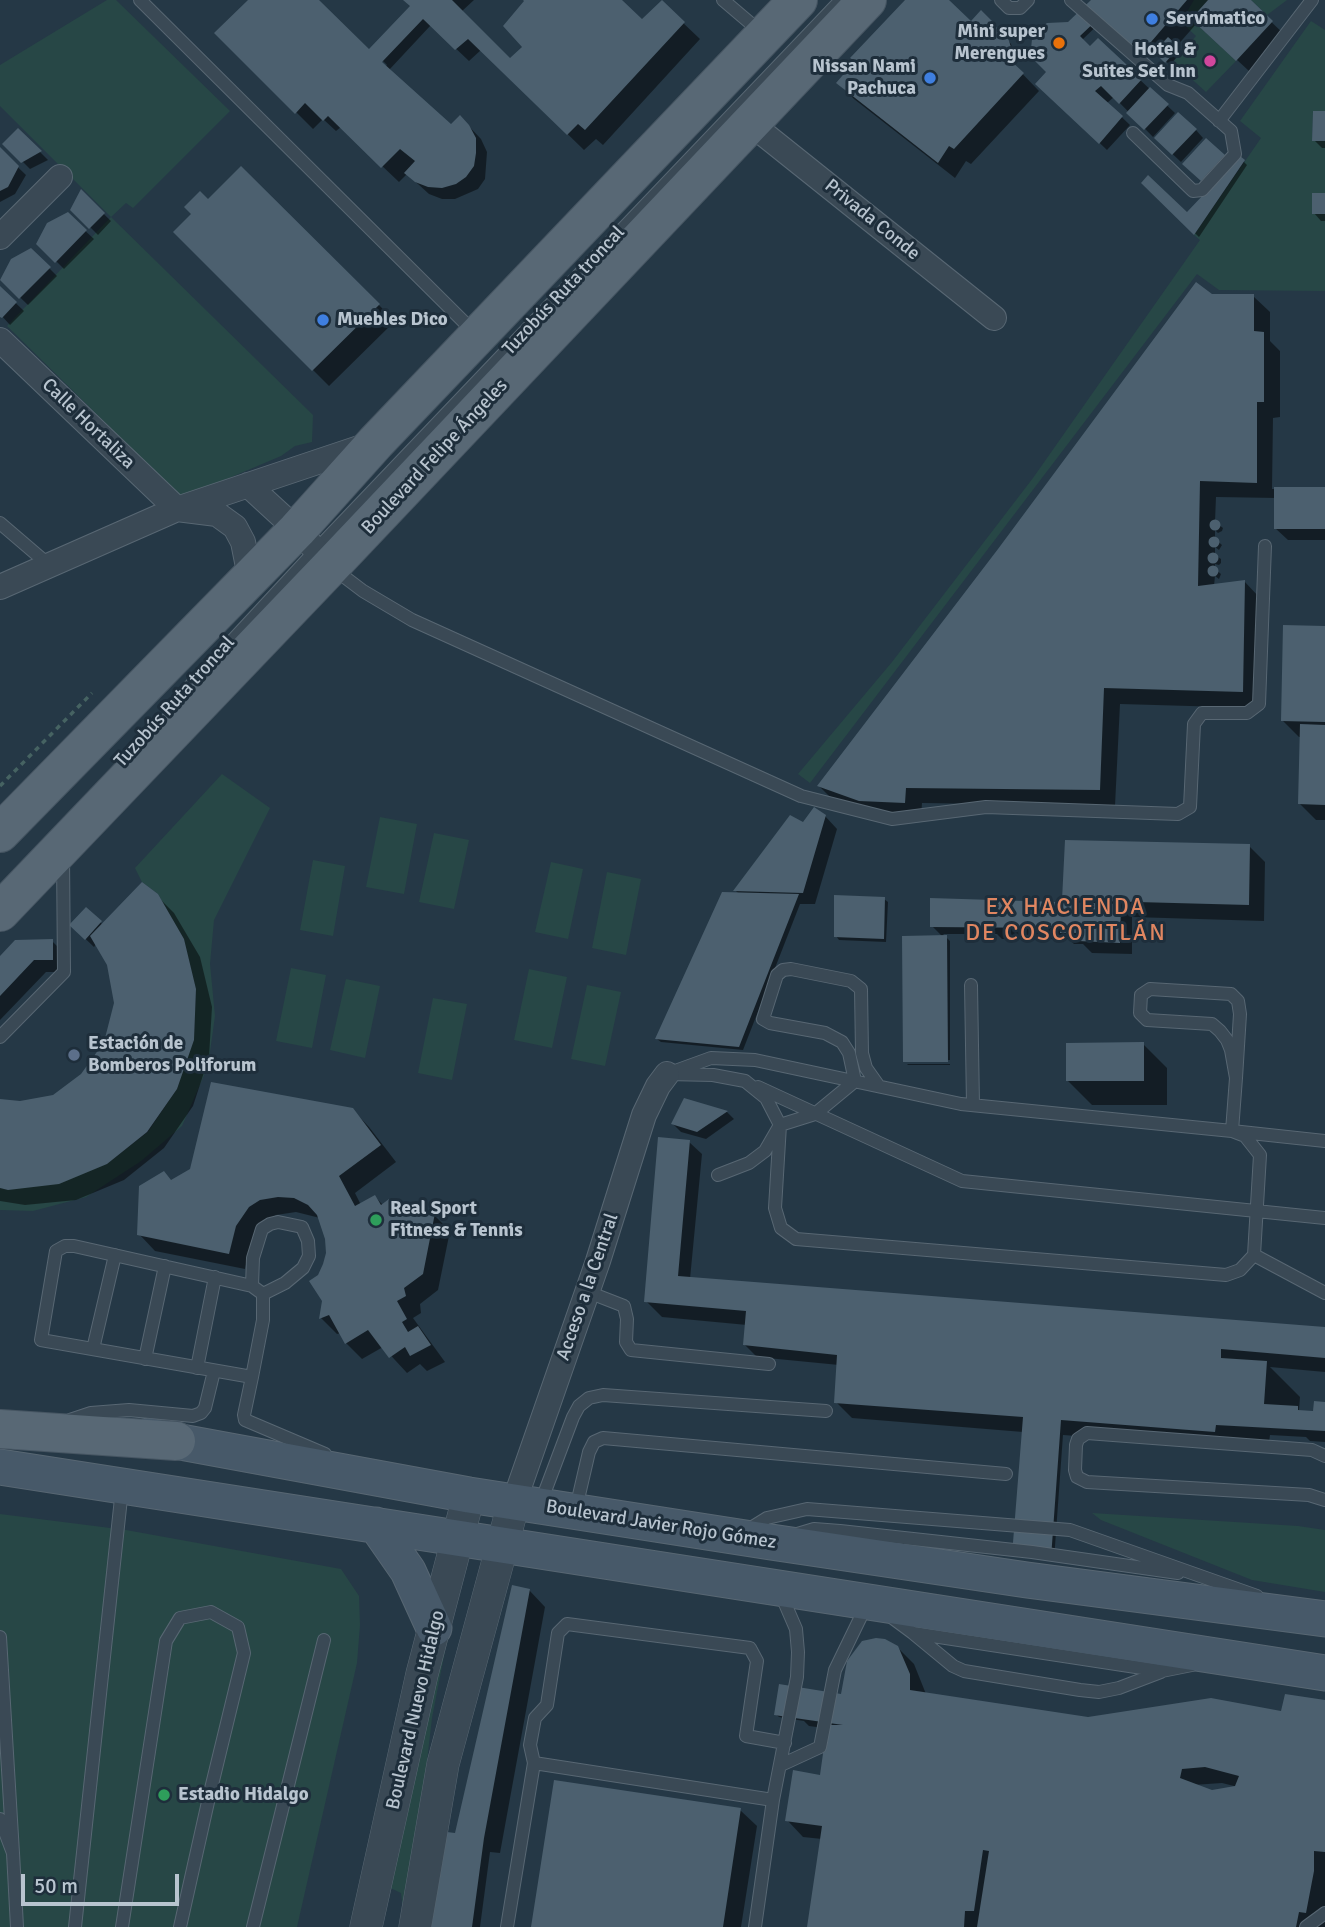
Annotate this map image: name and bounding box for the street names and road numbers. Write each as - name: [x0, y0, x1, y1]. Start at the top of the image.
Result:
- street label: Privada Conde: [820, 175, 924, 265]
- street label: Tuzobús Ruta troncal: [498, 222, 630, 360]
- street label: Calle Hortaliza: [37, 374, 139, 474]
- street label: Boulevard Felipe Ángeles: [357, 375, 513, 539]
- street label: Tuzobús Ruta troncal: [110, 632, 240, 772]
- street label: Acceso a la Central: [552, 1210, 624, 1364]
- street label: Boulevard Javier Rojo Gómez: [544, 1496, 778, 1554]
- street label: Boulevard Nuevo Hidalgo: [382, 1608, 450, 1812]

